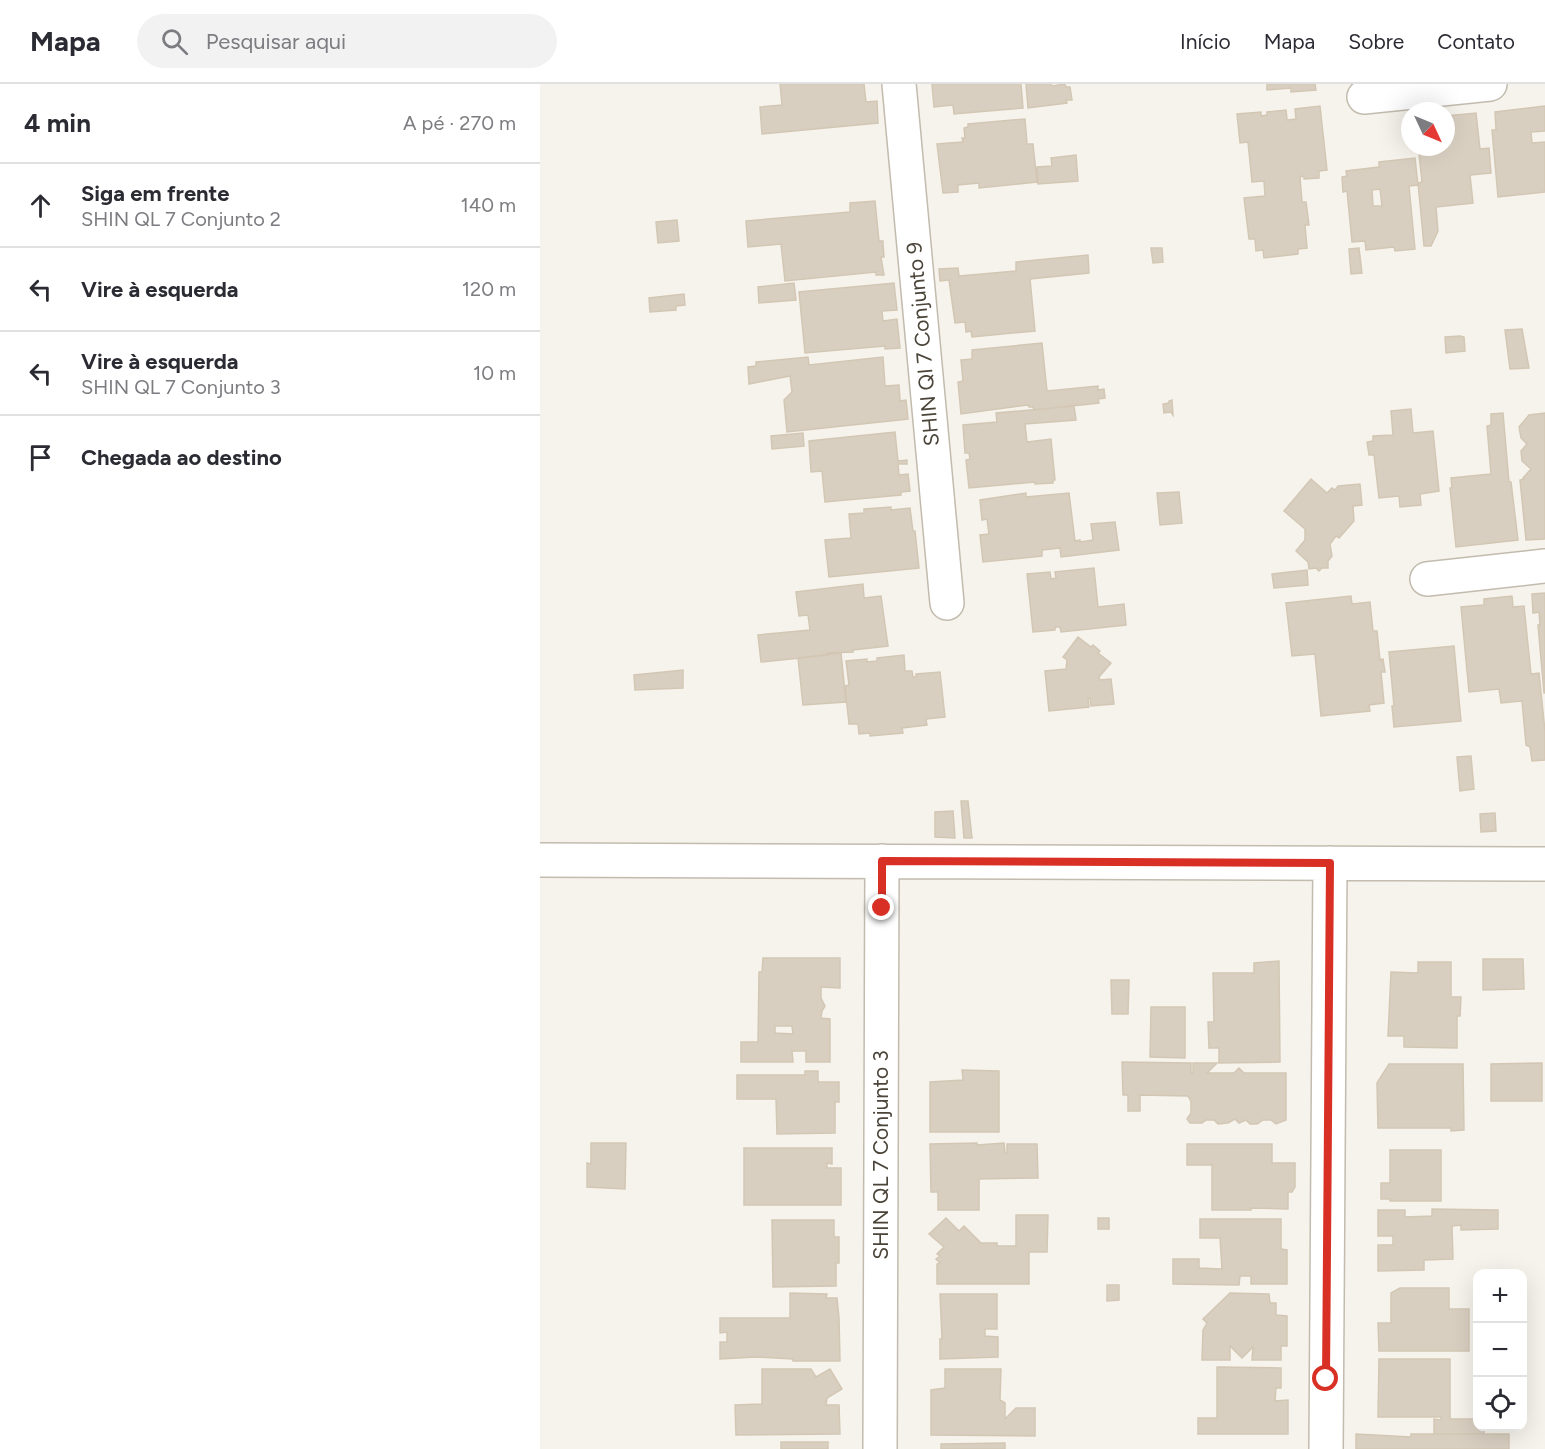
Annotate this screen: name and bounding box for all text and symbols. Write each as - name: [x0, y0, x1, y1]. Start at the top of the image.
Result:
- search box: [137, 14, 557, 68]
- text: Mapa: [30, 24, 101, 58]
- icon: search: [158, 25, 191, 58]
- text: Pesquisar aqui: [206, 28, 346, 55]
- text: Início: [1180, 29, 1231, 54]
- text: Mapa: [1264, 29, 1315, 54]
- text: Sobre: [1348, 29, 1404, 54]
- text: Contato: [1437, 29, 1515, 54]
- north arrow: [1401, 102, 1455, 156]
- text: 4 min: [24, 107, 91, 139]
- text: A pé · 270 m: [403, 111, 516, 135]
- text: Siga em frente: [81, 180, 229, 207]
- icon: ahead: [24, 189, 57, 222]
- text: 140 m: [461, 193, 516, 217]
- text: SHIN QL 7 Conjunto 2: [81, 207, 281, 231]
- street label: SHIN QI 7 Conjunto 9: [901, 241, 944, 447]
- icon: left: [24, 273, 57, 306]
- text: Vire à esquerda: [81, 276, 239, 303]
- text: 120 m: [462, 277, 516, 301]
- text: Vire à esquerda: [81, 348, 239, 375]
- icon: left: [24, 357, 57, 390]
- text: 10 m: [473, 361, 516, 385]
- text: SHIN QL 7 Conjunto 3: [81, 375, 281, 399]
- icon: arrive: [24, 441, 57, 474]
- text: Chegada ao destino: [81, 444, 282, 471]
- route end: [868, 894, 894, 920]
- street label: SHIN QL 7 Conjunto 3: [868, 1050, 893, 1260]
- map controls: [1473, 1269, 1527, 1431]
- button: +: [1473, 1269, 1527, 1323]
- button: −: [1473, 1323, 1527, 1377]
- route start: [1312, 1365, 1338, 1391]
- button: locate: [1473, 1377, 1527, 1431]

